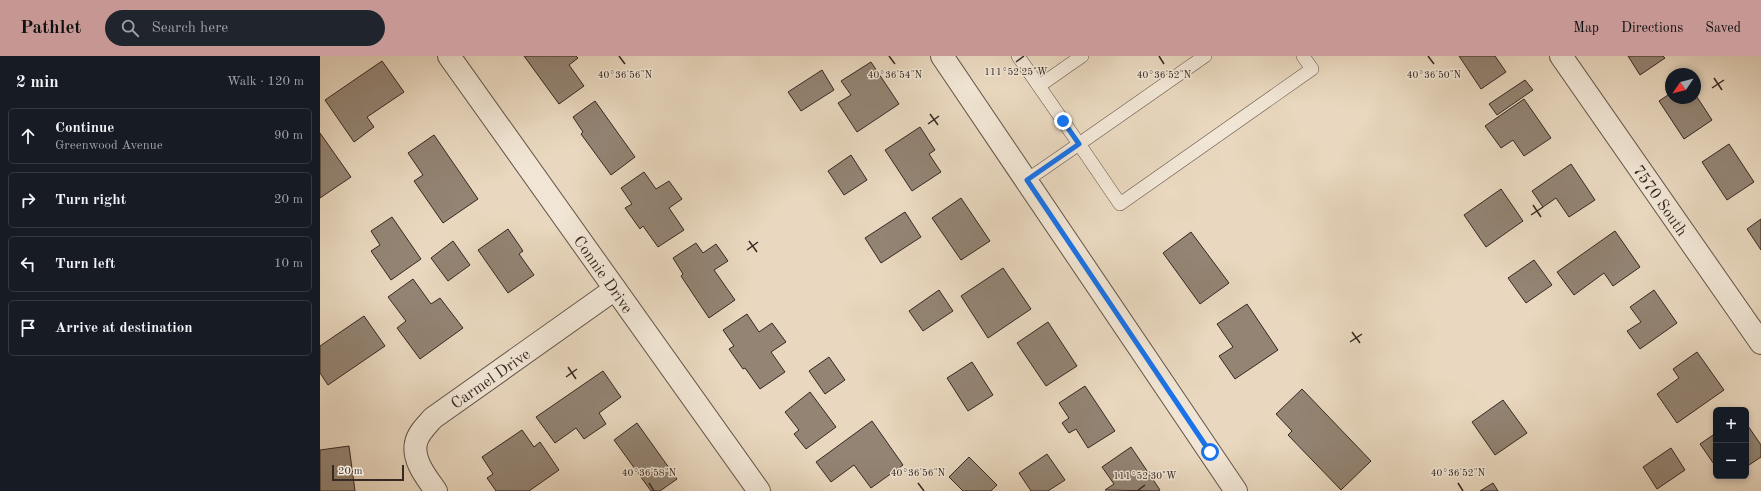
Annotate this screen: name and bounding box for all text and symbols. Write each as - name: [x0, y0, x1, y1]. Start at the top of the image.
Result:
- search box: [105, 10, 385, 46]
- icon: search: [119, 17, 141, 39]
- text: Pathlet: [20, 19, 81, 38]
- text: Search here: [151, 21, 228, 36]
- text: Map: [1573, 21, 1599, 35]
- text: Directions: [1621, 21, 1683, 35]
- text: Saved: [1705, 21, 1741, 35]
- text: 111°52'25"W: [984, 67, 1048, 77]
- north arrow: [1665, 68, 1701, 104]
- text: 40°36'56"N: [598, 70, 653, 80]
- text: 40°36'54"N: [868, 70, 923, 80]
- text: 40°36'52"N: [1137, 70, 1192, 80]
- text: 40°36'50"N: [1407, 70, 1462, 80]
- text: 2 min: [16, 74, 59, 91]
- text: Walk · 120 m: [227, 75, 304, 88]
- route end: [1054, 112, 1072, 130]
- text: Continue: [55, 121, 114, 136]
- icon: ahead: [17, 125, 39, 147]
- text: 90 m: [274, 129, 303, 142]
- text: Greenwood Avenue: [55, 139, 163, 152]
- street label: 7570 South: [1629, 163, 1690, 240]
- icon: right: [17, 189, 39, 211]
- text: Turn right: [55, 193, 126, 208]
- text: 20 m: [274, 193, 303, 206]
- street label: Connie Drive: [570, 233, 635, 317]
- icon: left: [17, 253, 39, 275]
- text: Turn left: [55, 257, 115, 272]
- text: 10 m: [274, 257, 303, 270]
- icon: arrive: [17, 317, 39, 339]
- text: Arrive at destination: [55, 321, 193, 336]
- street label: Carmel Drive: [449, 347, 534, 413]
- map controls: [1713, 407, 1749, 479]
- button: +: [1713, 407, 1749, 443]
- route start: [1201, 443, 1219, 461]
- button: −: [1713, 443, 1749, 479]
- scale bar: [332, 463, 404, 482]
- text: 20 m: [338, 466, 363, 477]
- text: 40°36'58"N: [622, 468, 677, 478]
- text: 40°36'56"N: [891, 468, 946, 478]
- text: 40°36'52"N: [1431, 468, 1486, 478]
- text: 111°52'30"W: [1113, 471, 1177, 481]

